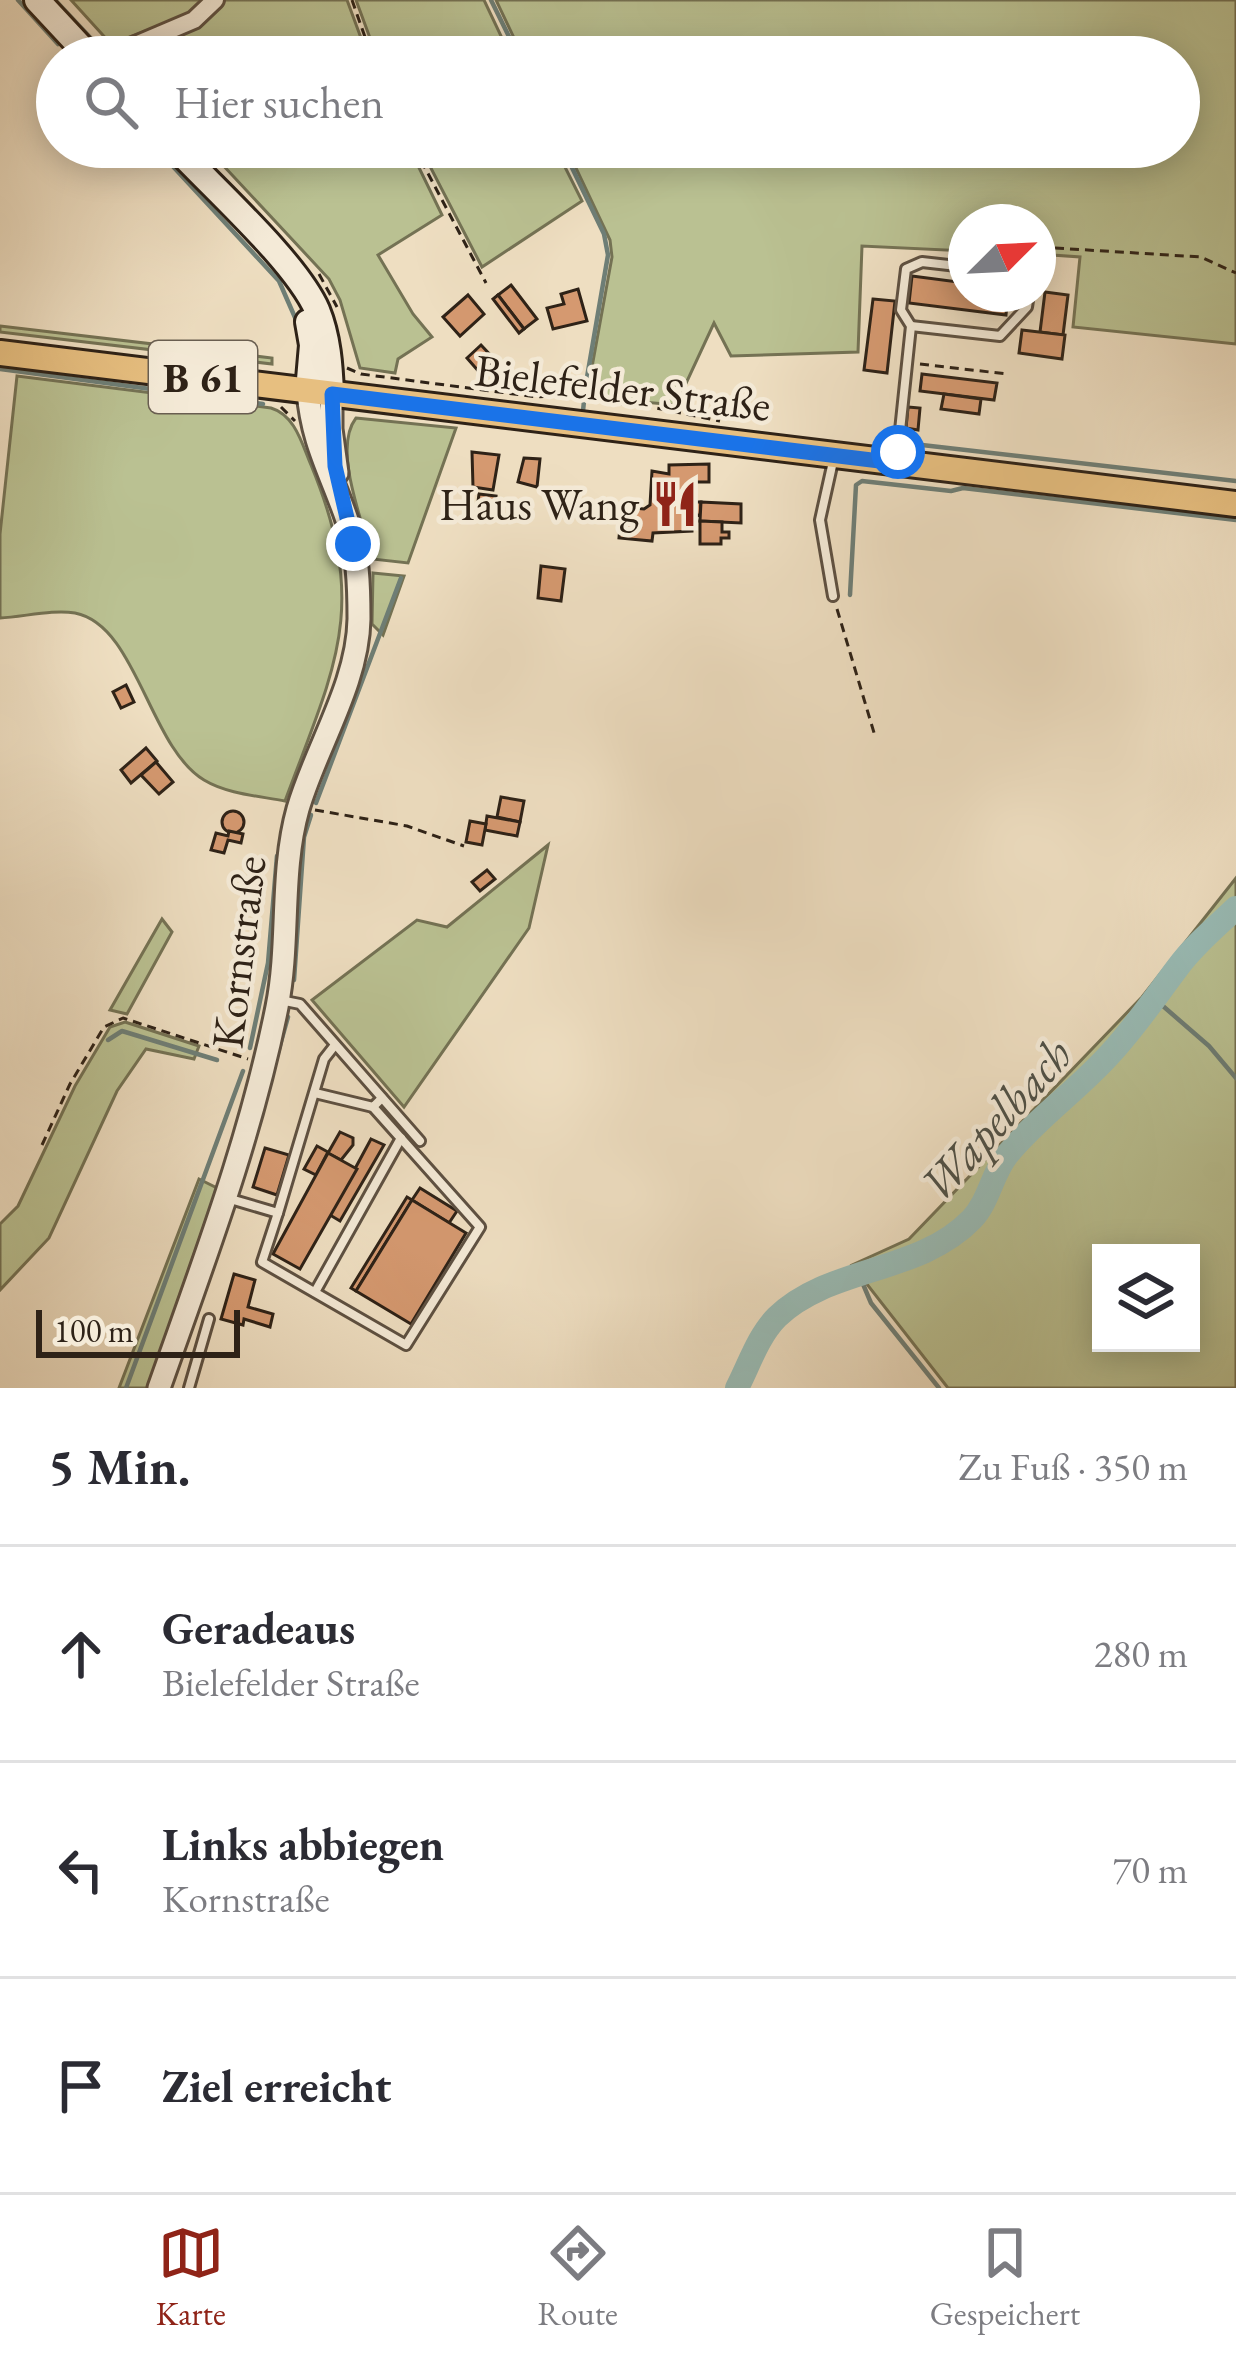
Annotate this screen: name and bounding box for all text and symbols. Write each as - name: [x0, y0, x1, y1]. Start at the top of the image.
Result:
- search box: [36, 36, 1200, 168]
- icon: search: [78, 69, 144, 135]
- text: Hier suchen: [174, 73, 384, 131]
- north arrow: [948, 204, 1056, 312]
- street label: Bielefelder Straße: [472, 340, 774, 434]
- road number: B 61: [149, 341, 257, 413]
- route start: [871, 425, 925, 479]
- place label: Haus Wang: [439, 475, 639, 533]
- restaurant icon: Haus Wang: [650, 479, 700, 529]
- route end: [326, 517, 380, 571]
- street label: Kornstraße: [197, 852, 279, 1052]
- water label: Wapelbach: [905, 1024, 1085, 1214]
- map controls: [1092, 1244, 1200, 1352]
- button: layers: [1092, 1244, 1200, 1352]
- scale bar: [36, 1304, 240, 1357]
- text: 100 m: [54, 1309, 134, 1352]
- text: 5 Min.: [48, 1433, 190, 1499]
- text: Zu Fuß · 350 m: [958, 1441, 1188, 1492]
- text: Geradeaus: [162, 1599, 355, 1657]
- icon: ahead: [48, 1621, 114, 1687]
- text: 280 m: [1094, 1628, 1188, 1679]
- text: Bielefelder Straße: [162, 1657, 420, 1708]
- text: Links abbiegen: [162, 1815, 444, 1873]
- icon: left: [48, 1837, 114, 1903]
- text: 70 m: [1112, 1844, 1188, 1895]
- text: Kornstraße: [162, 1873, 330, 1924]
- icon: arrive: [48, 2053, 114, 2119]
- text: Ziel erreicht: [162, 2057, 391, 2115]
- tab: Karte: [156, 2220, 226, 2335]
- tab: Route: [538, 2220, 618, 2335]
- tab: Gespeichert: [930, 2220, 1080, 2335]

